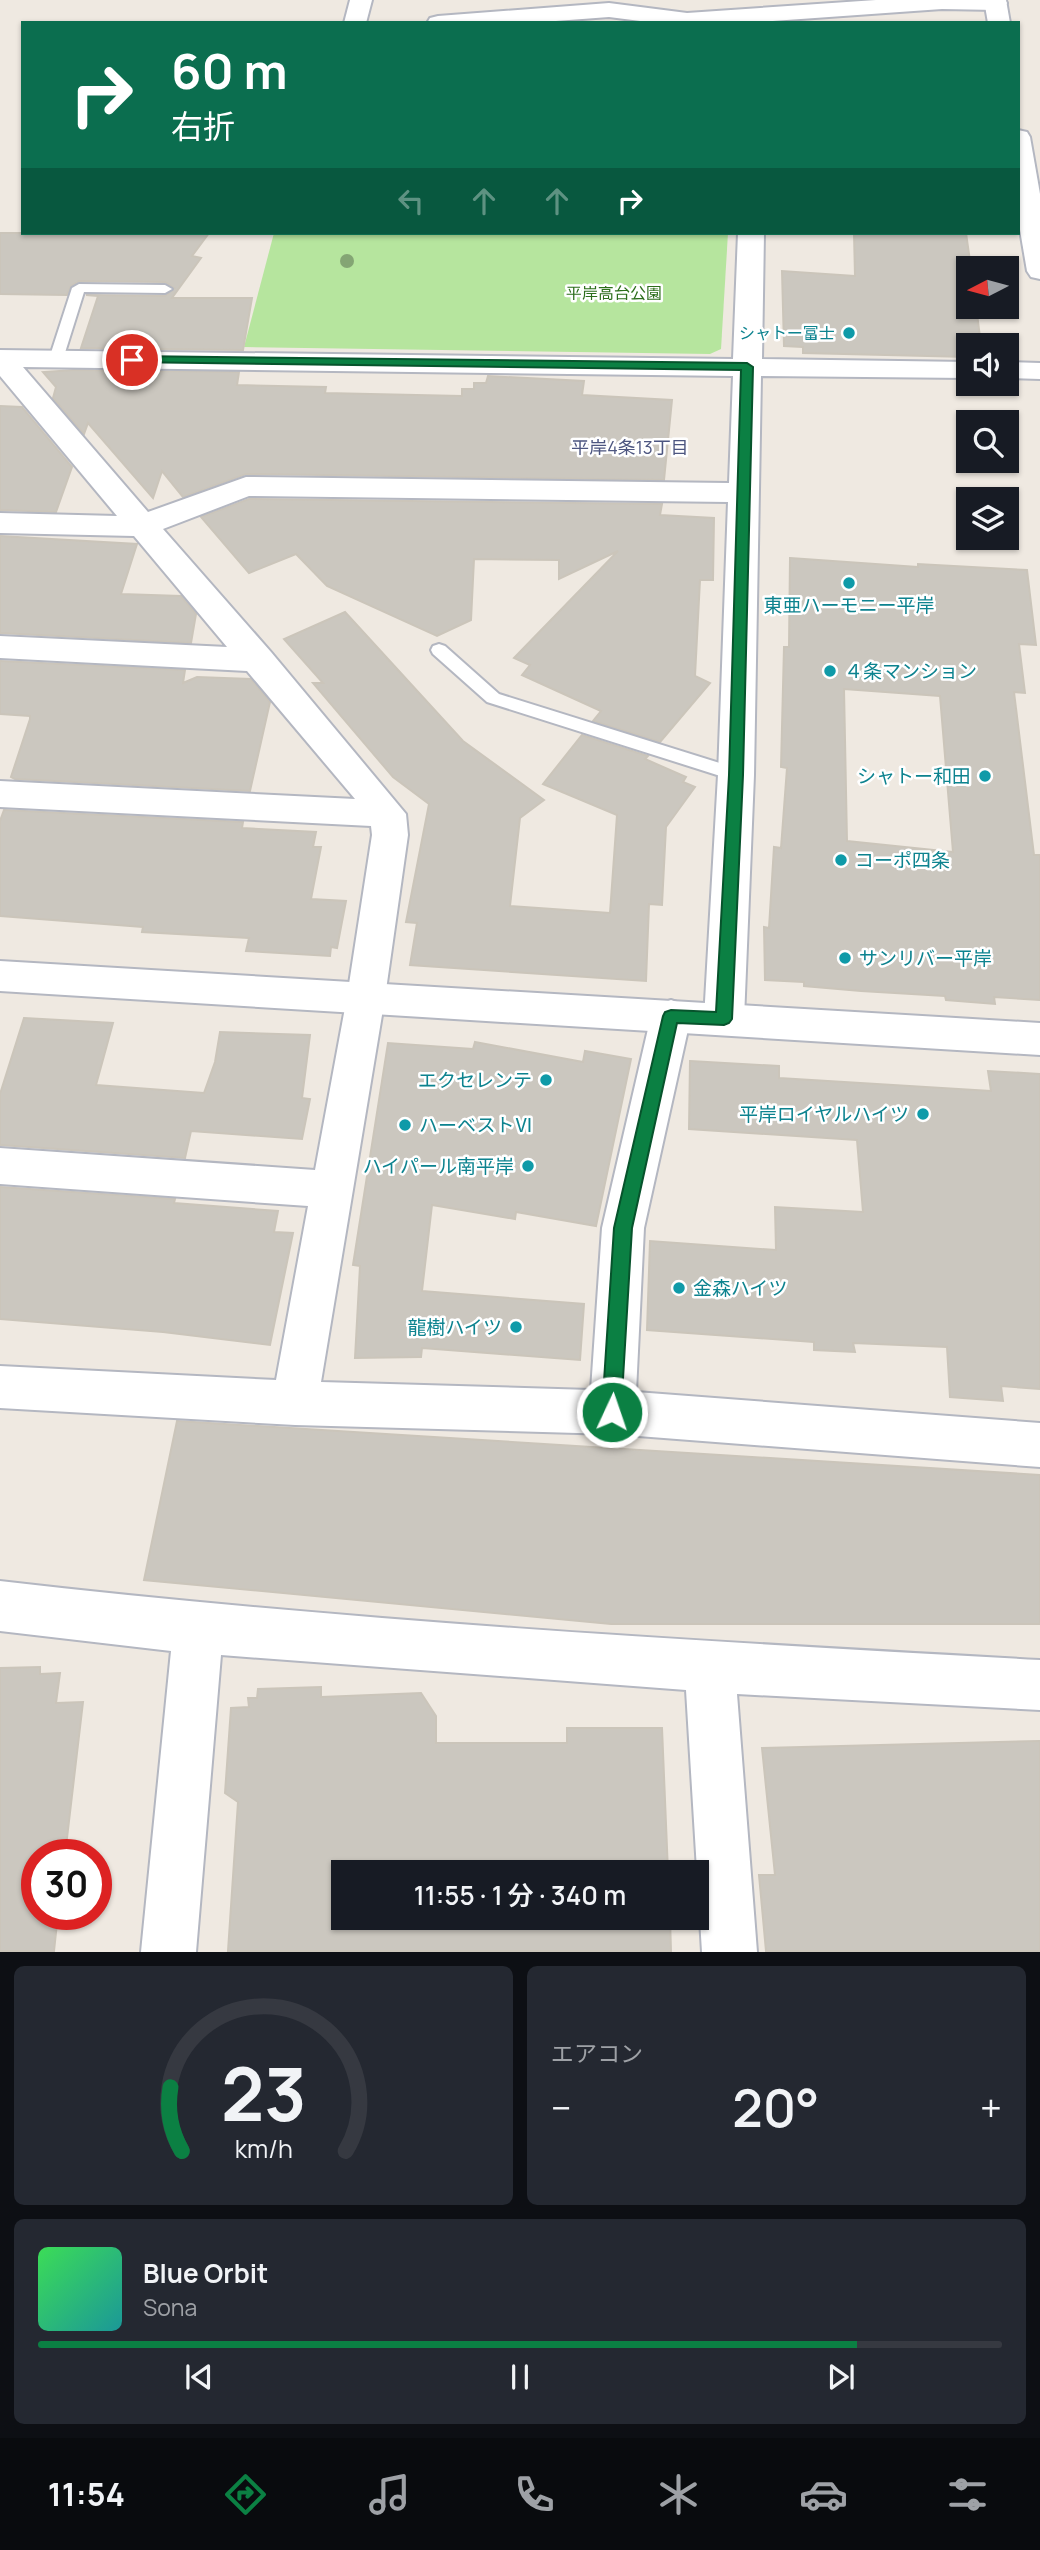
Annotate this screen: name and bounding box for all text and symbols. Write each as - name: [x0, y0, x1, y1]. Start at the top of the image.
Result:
- text: 60 m: [171, 37, 288, 104]
- icon: right: [56, 49, 147, 140]
- text: 右折: [171, 104, 235, 148]
- icon: left: [392, 182, 430, 220]
- icon: ahead: [465, 182, 503, 220]
- icon: ahead: [538, 182, 576, 220]
- icon: right: [611, 182, 649, 220]
- north arrow: [956, 256, 1018, 318]
- map controls: [956, 256, 1019, 550]
- park label: 平岸高台公園: [566, 282, 662, 304]
- place label: シャトー富士: [739, 322, 835, 344]
- marker: シャトー富士: [841, 325, 857, 341]
- pin: [102, 330, 162, 390]
- button: sound: [956, 333, 1019, 396]
- icon: arrive: [113, 341, 151, 379]
- button: search: [956, 410, 1019, 473]
- district label: 平岸4条13丁目: [571, 435, 689, 459]
- button: layers: [956, 487, 1019, 550]
- marker: 東亜ハーモニー平岸: [841, 575, 857, 591]
- place label: 東亜ハーモニー平岸: [763, 592, 935, 618]
- place label: ４条マンション: [844, 658, 977, 684]
- marker: ４条マンション: [822, 663, 838, 679]
- place label: シャトー和田: [857, 763, 971, 789]
- marker: シャトー和田: [977, 768, 993, 784]
- place label: コーポ四条: [855, 847, 950, 873]
- marker: コーポ四条: [833, 852, 849, 868]
- place label: サンリバー平岸: [859, 945, 992, 971]
- marker: サンリバー平岸: [837, 950, 853, 966]
- place label: エクセレンテ: [418, 1067, 532, 1093]
- marker: エクセレンテ: [538, 1072, 554, 1088]
- place label: 平岸ロイヤルハイツ: [739, 1101, 909, 1127]
- marker: 平岸ロイヤルハイツ: [915, 1106, 931, 1122]
- place label: ハーベストⅥ: [419, 1112, 533, 1138]
- marker: ハーベストⅥ: [397, 1117, 413, 1133]
- place label: ハイパール南平岸: [363, 1153, 514, 1179]
- marker: ハイパール南平岸: [520, 1158, 536, 1174]
- place label: 金森ハイツ: [693, 1275, 788, 1301]
- marker: 金森ハイツ: [671, 1280, 687, 1296]
- place label: 龍樹ハイツ: [407, 1314, 502, 1340]
- marker: 龍樹ハイツ: [508, 1319, 524, 1335]
- position arrow: [575, 1375, 649, 1449]
- speed limit sign: 30: [21, 1839, 112, 1930]
- text: 11:55 · 1 分 · 340 m: [414, 1877, 626, 1913]
- text: エアコン: [551, 2037, 643, 2069]
- text: 23: [221, 2044, 306, 2144]
- text: 20°: [732, 2072, 819, 2143]
- text: −: [551, 2081, 572, 2133]
- text: +: [980, 2081, 1002, 2133]
- text: km/h: [234, 2131, 293, 2166]
- text: Blue Orbit: [143, 2255, 268, 2291]
- text: Sona: [143, 2291, 197, 2323]
- icon: previous: [180, 2358, 218, 2396]
- icon: pause: [501, 2358, 539, 2396]
- icon: next: [822, 2358, 860, 2396]
- icon: directions: [221, 2470, 270, 2519]
- icon: music: [365, 2470, 414, 2519]
- icon: phone: [510, 2470, 559, 2519]
- icon: climate: [654, 2470, 703, 2519]
- icon: car: [799, 2470, 848, 2519]
- icon: filters: [943, 2470, 992, 2519]
- text: 11:54: [48, 2472, 125, 2516]

